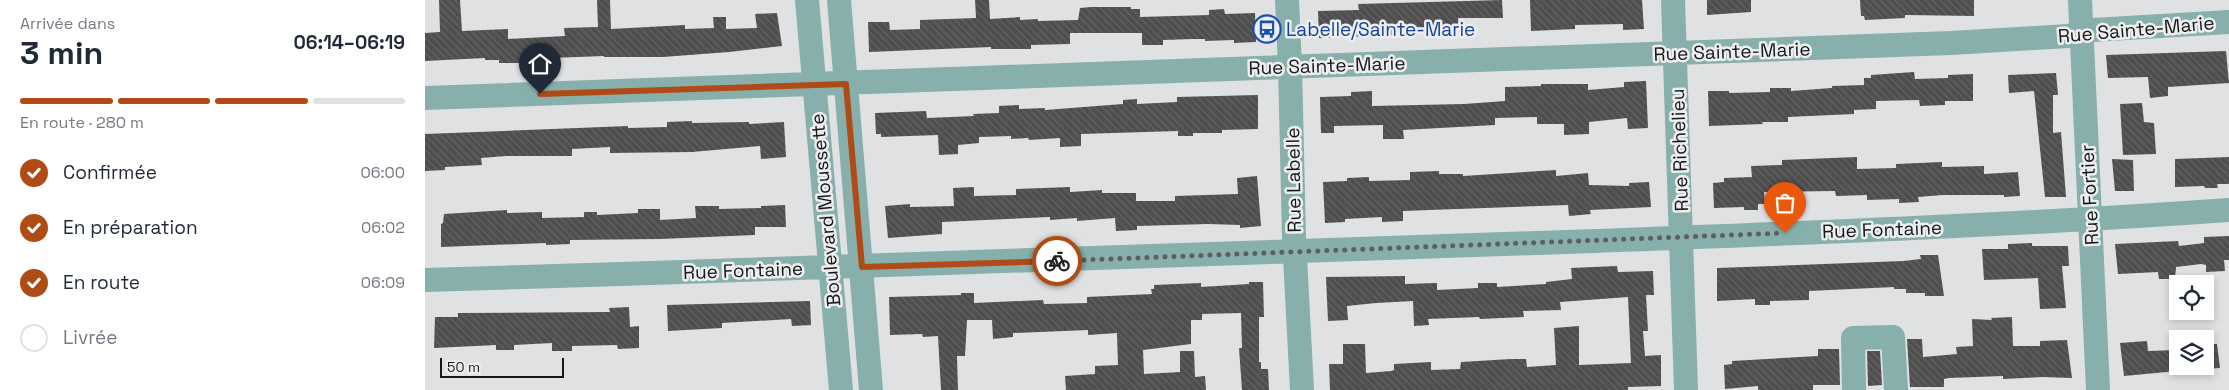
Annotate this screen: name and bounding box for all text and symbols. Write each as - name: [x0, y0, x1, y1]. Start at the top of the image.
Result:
- street label: Rue Sainte-Marie: [2057, 10, 2215, 49]
- text: Arrivée dans: [20, 13, 115, 34]
- bus stop icon: Labelle/Sainte-Marie: [1252, 14, 1282, 44]
- place label: Labelle/Sainte-Marie: [1286, 17, 1475, 42]
- text: 06:14–06:19: [293, 30, 405, 55]
- text: 3 min: [20, 33, 103, 73]
- street label: Rue Sainte-Marie: [1653, 36, 1811, 67]
- pin: [519, 43, 561, 94]
- icon: home: [526, 50, 554, 78]
- street label: Rue Sainte-Marie: [1248, 50, 1406, 81]
- street label: Rue Richelieu: [1665, 88, 1694, 212]
- text: En route · 280 m: [20, 112, 144, 133]
- street label: Boulevard Moussette: [805, 113, 846, 307]
- street label: Rue Labelle: [1280, 127, 1307, 233]
- street label: Rue Fortier: [2074, 144, 2105, 246]
- icon: check: [20, 159, 48, 187]
- text: Confirmée: [63, 160, 157, 185]
- text: 06:00: [360, 162, 405, 183]
- pin: [1764, 182, 1806, 233]
- icon: bag: [1771, 189, 1799, 217]
- icon: check: [20, 214, 48, 242]
- text: En préparation: [63, 215, 198, 240]
- street label: Rue Fontaine: [1822, 215, 1943, 244]
- text: 06:02: [361, 217, 405, 238]
- courier: [1032, 236, 1082, 286]
- icon: bike: [1043, 247, 1071, 275]
- street label: Rue Fontaine: [683, 256, 804, 285]
- icon: check: [20, 269, 48, 297]
- text: En route: [63, 270, 140, 295]
- text: 06:09: [361, 272, 405, 293]
- map controls: [2169, 275, 2214, 375]
- button: locate: [2169, 275, 2214, 320]
- text: Livrée: [63, 325, 118, 350]
- button: layers: [2169, 330, 2214, 375]
- scale bar: [440, 355, 564, 378]
- text: 50 m: [447, 358, 480, 376]

